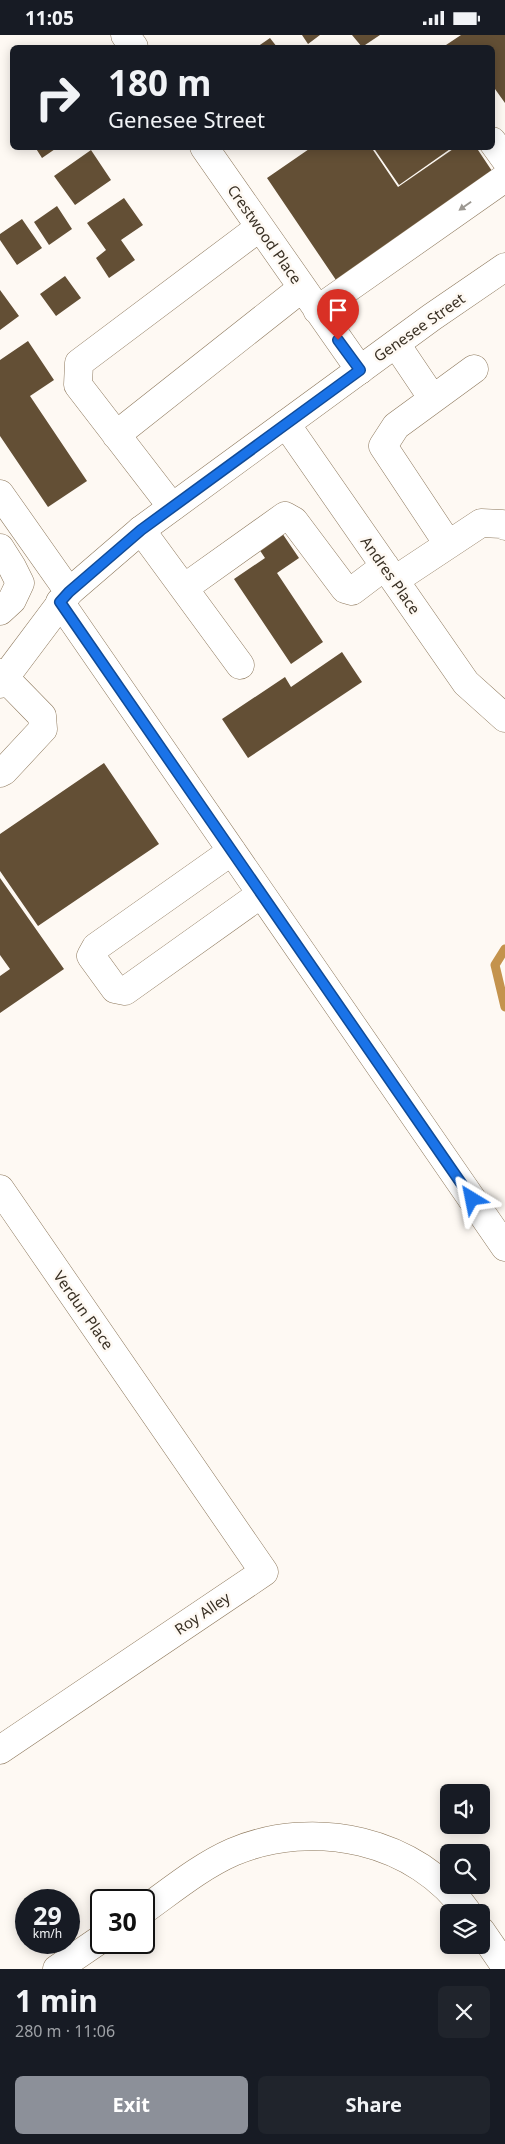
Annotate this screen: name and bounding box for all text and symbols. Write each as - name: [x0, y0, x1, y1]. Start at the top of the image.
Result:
- text: 11:05: [25, 5, 74, 31]
- text: 180 m: [108, 59, 211, 106]
- icon: right: [25, 65, 90, 130]
- text: Genesee Street: [108, 104, 265, 134]
- street label: Crestwood Place: [223, 181, 307, 287]
- one-way arrow: [458, 201, 472, 211]
- street label: Genesee Street: [369, 288, 469, 366]
- pin: [317, 289, 359, 340]
- icon: arrive: [324, 296, 352, 324]
- street label: Andres Place: [357, 532, 425, 618]
- position arrow: [445, 1172, 497, 1224]
- street label: Verdun Place: [49, 1267, 119, 1353]
- street label: Roy Alley: [170, 1587, 234, 1639]
- map controls: [440, 1784, 490, 1954]
- button: sound: [440, 1784, 490, 1834]
- button: search: [440, 1844, 490, 1894]
- speed limit sign: 30: [90, 1889, 155, 1954]
- text: 29: [33, 1898, 62, 1932]
- button: layers: [440, 1904, 490, 1954]
- text: km/h: [33, 1925, 62, 1942]
- text: 1 min: [15, 1980, 98, 2021]
- button: close: [438, 1986, 490, 2038]
- text: 280 m · 11:06: [15, 2020, 115, 2042]
- button: Exit: [15, 2076, 248, 2134]
- button: Share: [258, 2076, 490, 2134]

